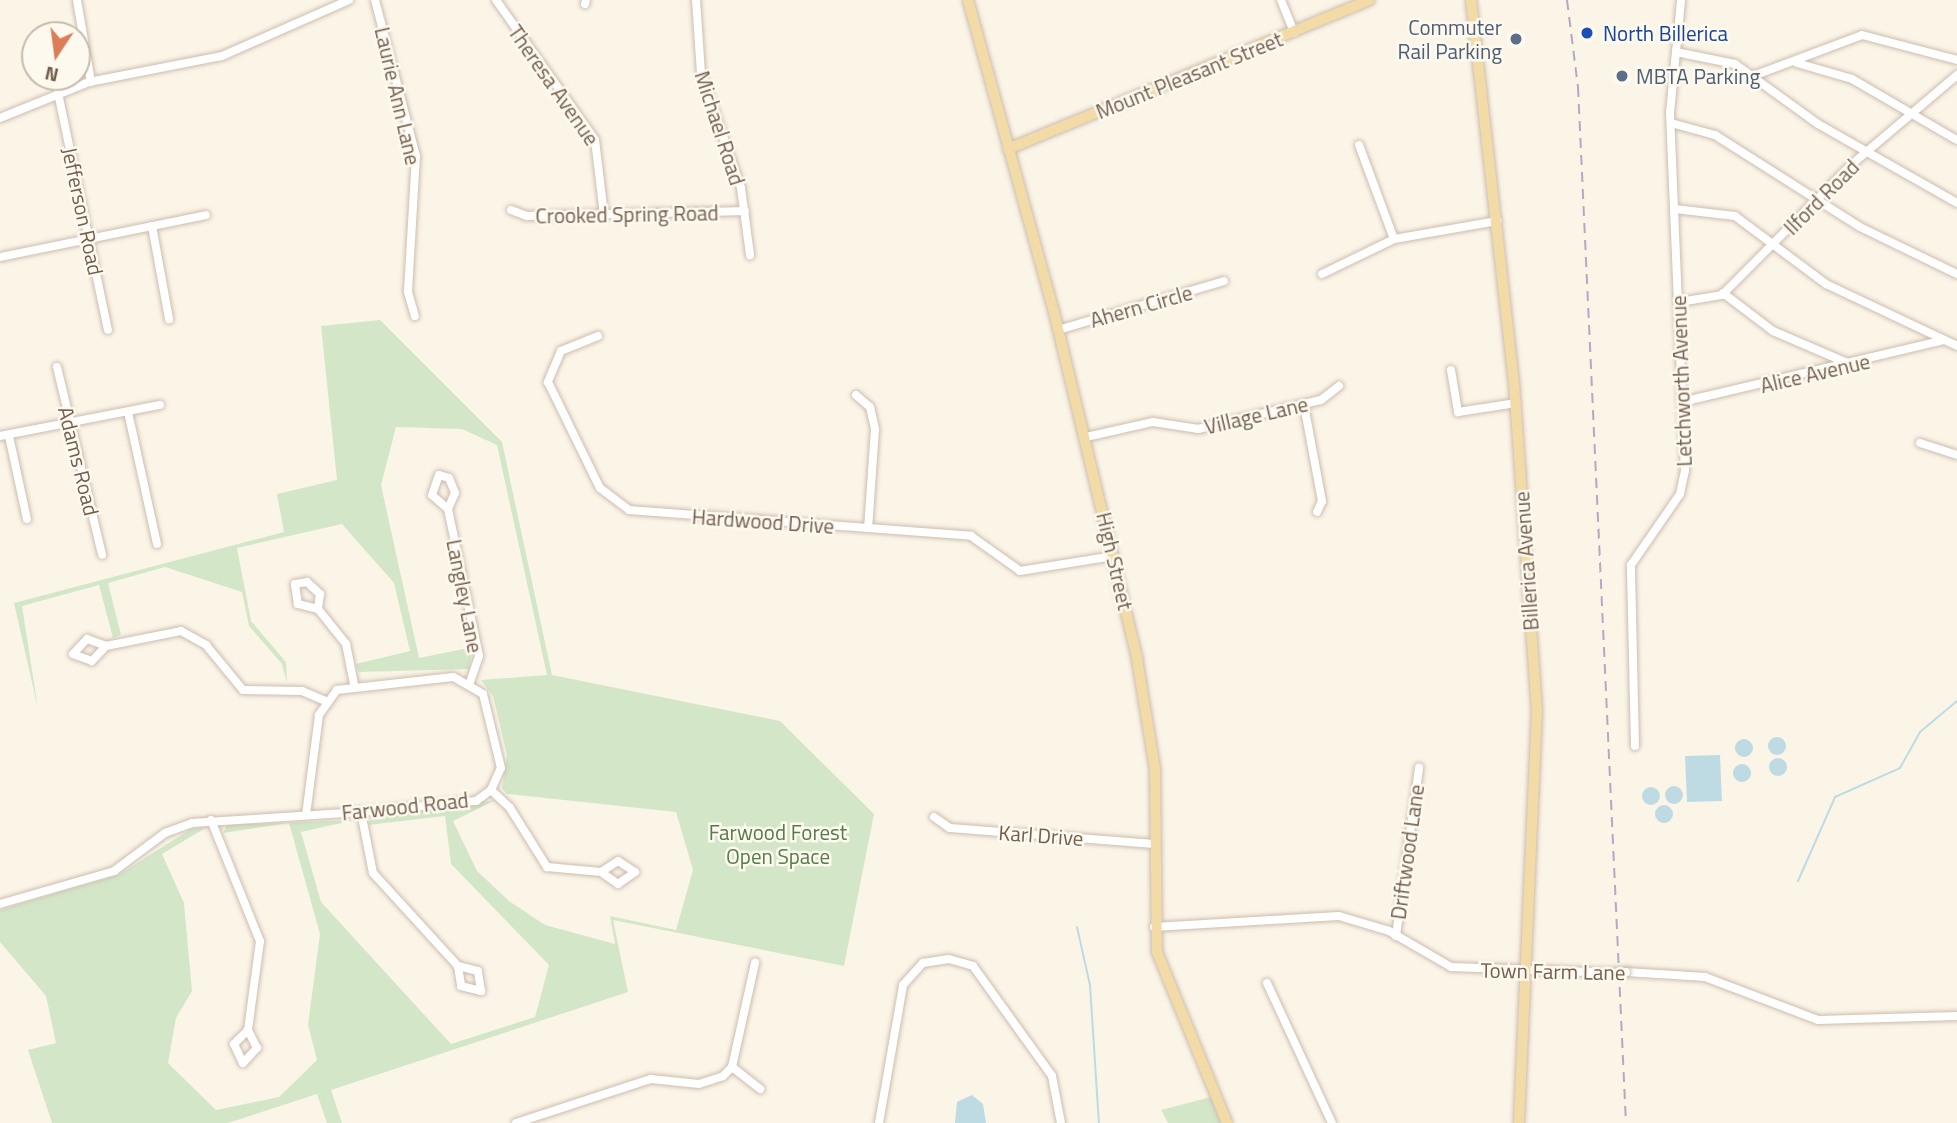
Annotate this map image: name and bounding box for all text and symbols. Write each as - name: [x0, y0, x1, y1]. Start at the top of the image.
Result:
- place label: Commuter Rail Parking: [1398, 14, 1502, 64]
- street label: Theresa Avenue: [503, 20, 605, 150]
- place label: North Billerica: [1603, 20, 1728, 46]
- north arrow: [21, 21, 91, 91]
- marker: North Billerica: [1577, 23, 1597, 43]
- street label: Laurie Ann Lane: [370, 24, 426, 168]
- street label: Mount Pleasant Street: [1092, 26, 1286, 124]
- marker: Commuter Rail Parking: [1508, 31, 1524, 47]
- text: N: [42, 59, 61, 91]
- place label: MBTA Parking: [1636, 63, 1760, 89]
- street label: Michael Road: [690, 68, 750, 188]
- marker: MBTA Parking: [1614, 68, 1630, 84]
- street label: Jefferson Road: [57, 145, 109, 277]
- street label: Ilford Road: [1778, 154, 1864, 240]
- street label: Crooked Spring Road: [535, 200, 719, 228]
- street label: Ahern Circle: [1087, 279, 1195, 333]
- street label: Letchworth Avenue: [1665, 295, 1697, 467]
- street label: Alice Avenue: [1758, 348, 1872, 398]
- street label: Village Lane: [1202, 391, 1310, 439]
- street label: Adams Road: [53, 404, 105, 518]
- street label: Billerica Avenue: [1509, 490, 1543, 632]
- street label: Hardwood Drive: [691, 503, 835, 539]
- street label: High Street: [1092, 510, 1138, 612]
- street label: Langley Lane: [442, 537, 488, 655]
- street label: Driftwood Lane: [1385, 783, 1429, 921]
- street label: Farwood Road: [340, 787, 470, 825]
- park label: Farwood Forest Open Space: [709, 819, 847, 869]
- street label: Karl Drive: [998, 819, 1084, 851]
- street label: Town Farm Lane: [1480, 957, 1626, 985]

